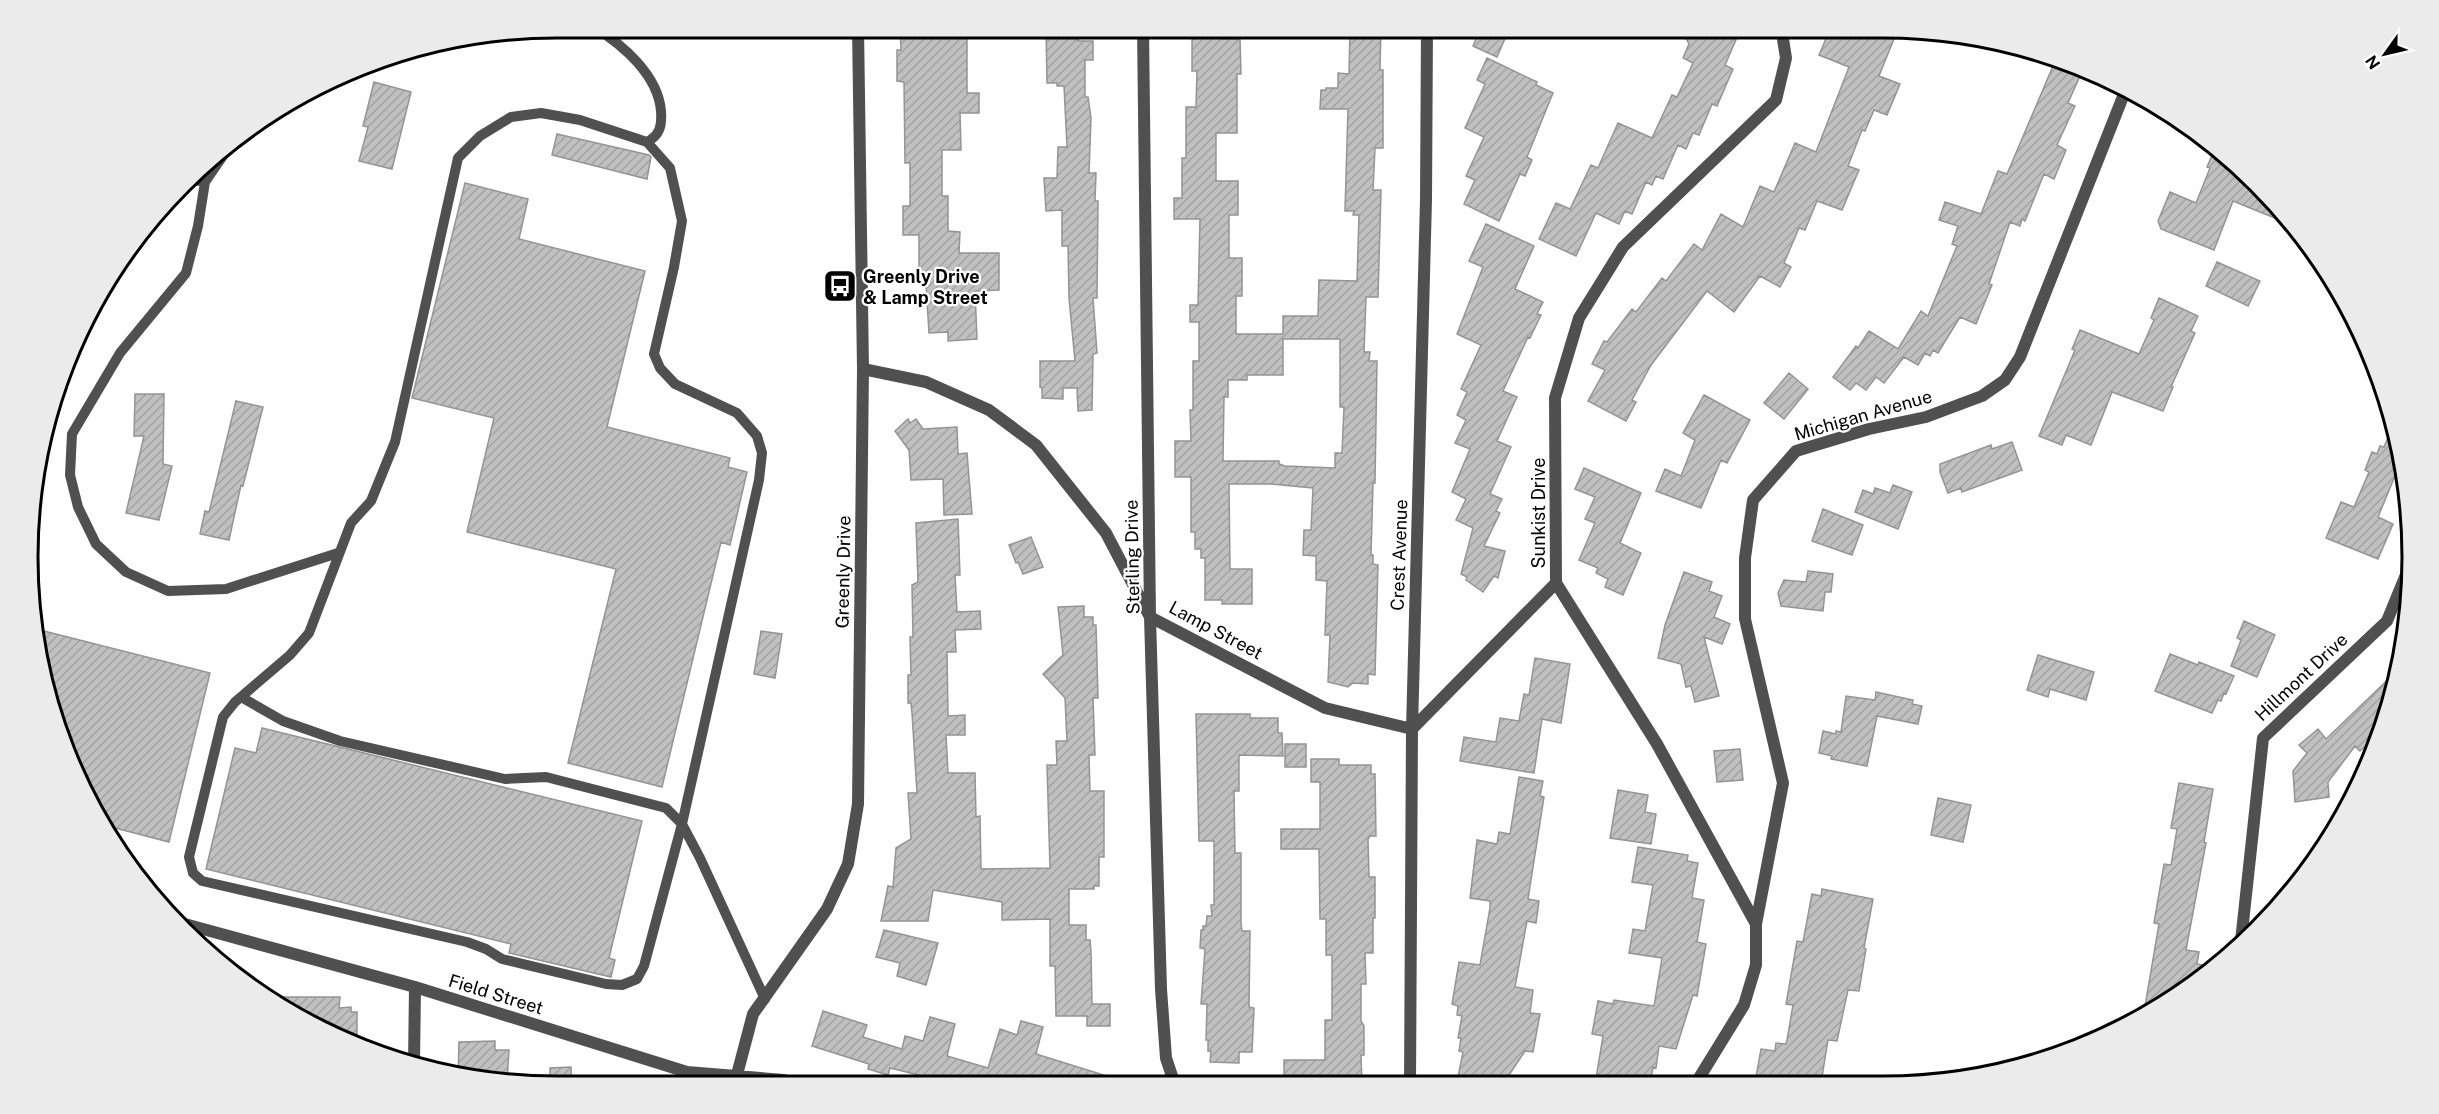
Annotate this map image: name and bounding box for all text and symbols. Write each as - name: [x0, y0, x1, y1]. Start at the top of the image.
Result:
- north arrow: [2355, 24, 2415, 84]
- text: N: [2362, 52, 2384, 73]
- place label: Greenly Drive & Lamp Street: [863, 266, 988, 308]
- bus stop icon: Greenly Drive & Lamp Street: [822, 268, 858, 304]
- street label: Michigan Avenue: [1792, 385, 1934, 445]
- street label: Sunkist Drive: [1528, 458, 1549, 568]
- street label: Sterling Drive: [1121, 499, 1143, 615]
- street label: Crest Avenue: [1387, 499, 1411, 611]
- street label: Greenly Drive: [832, 515, 854, 629]
- street label: Lamp Street: [1166, 597, 1266, 663]
- street label: Hillmont Drive: [2250, 629, 2352, 725]
- street label: Field Street: [446, 970, 546, 1018]

